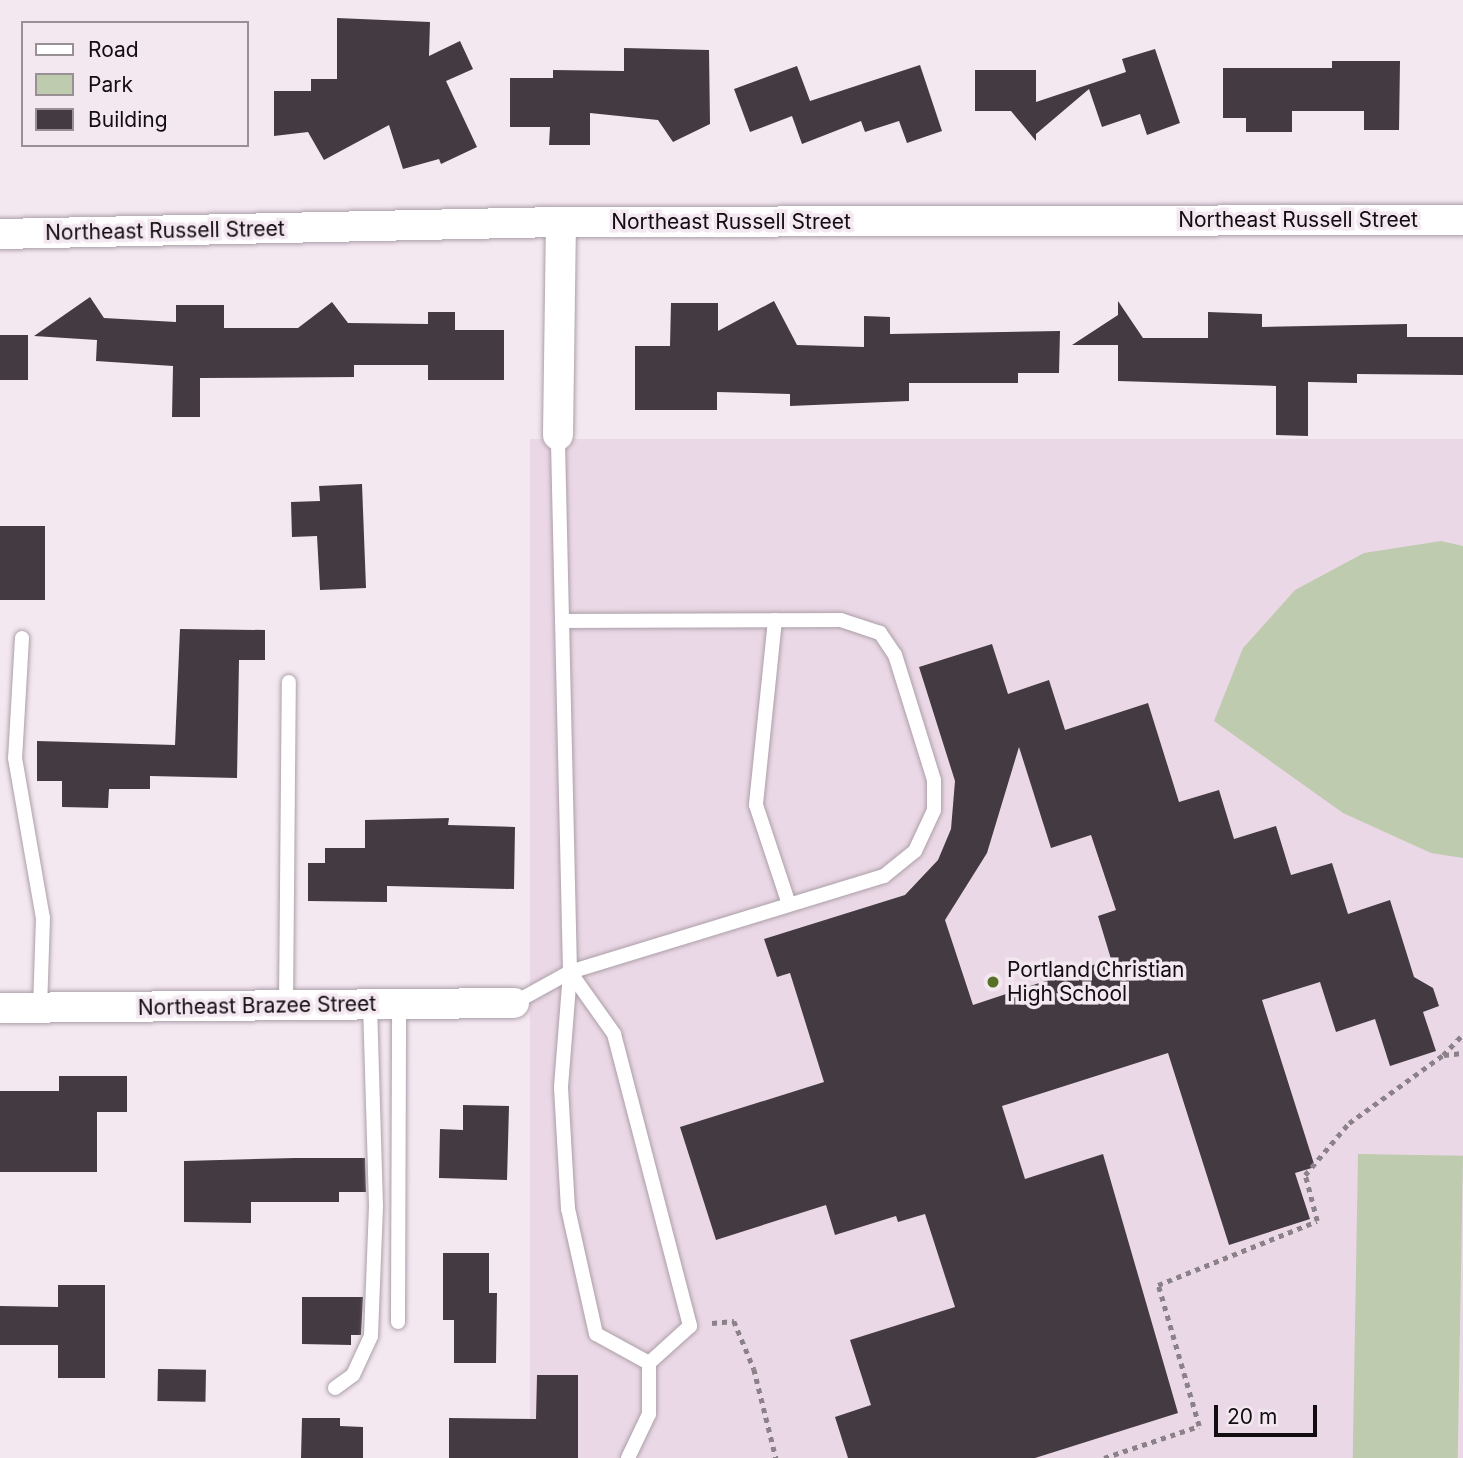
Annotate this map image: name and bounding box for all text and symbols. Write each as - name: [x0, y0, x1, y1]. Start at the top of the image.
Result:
- legend: [21, 21, 248, 147]
- text: Road: [88, 37, 139, 62]
- text: Park: [88, 72, 133, 97]
- text: Building: [88, 107, 168, 132]
- street label: Northeast Russell Street: [1178, 207, 1418, 233]
- street label: Northeast Russell Street: [611, 209, 851, 235]
- street label: Northeast Russell Street: [45, 216, 285, 246]
- place label: Portland Christian High School: [1007, 957, 1184, 1007]
- marker: Portland Christian High School: [985, 974, 1001, 990]
- street label: Northeast Brazee Street: [138, 991, 376, 1021]
- scale bar: [1218, 1392, 1321, 1436]
- text: 20 m: [1227, 1404, 1277, 1429]

